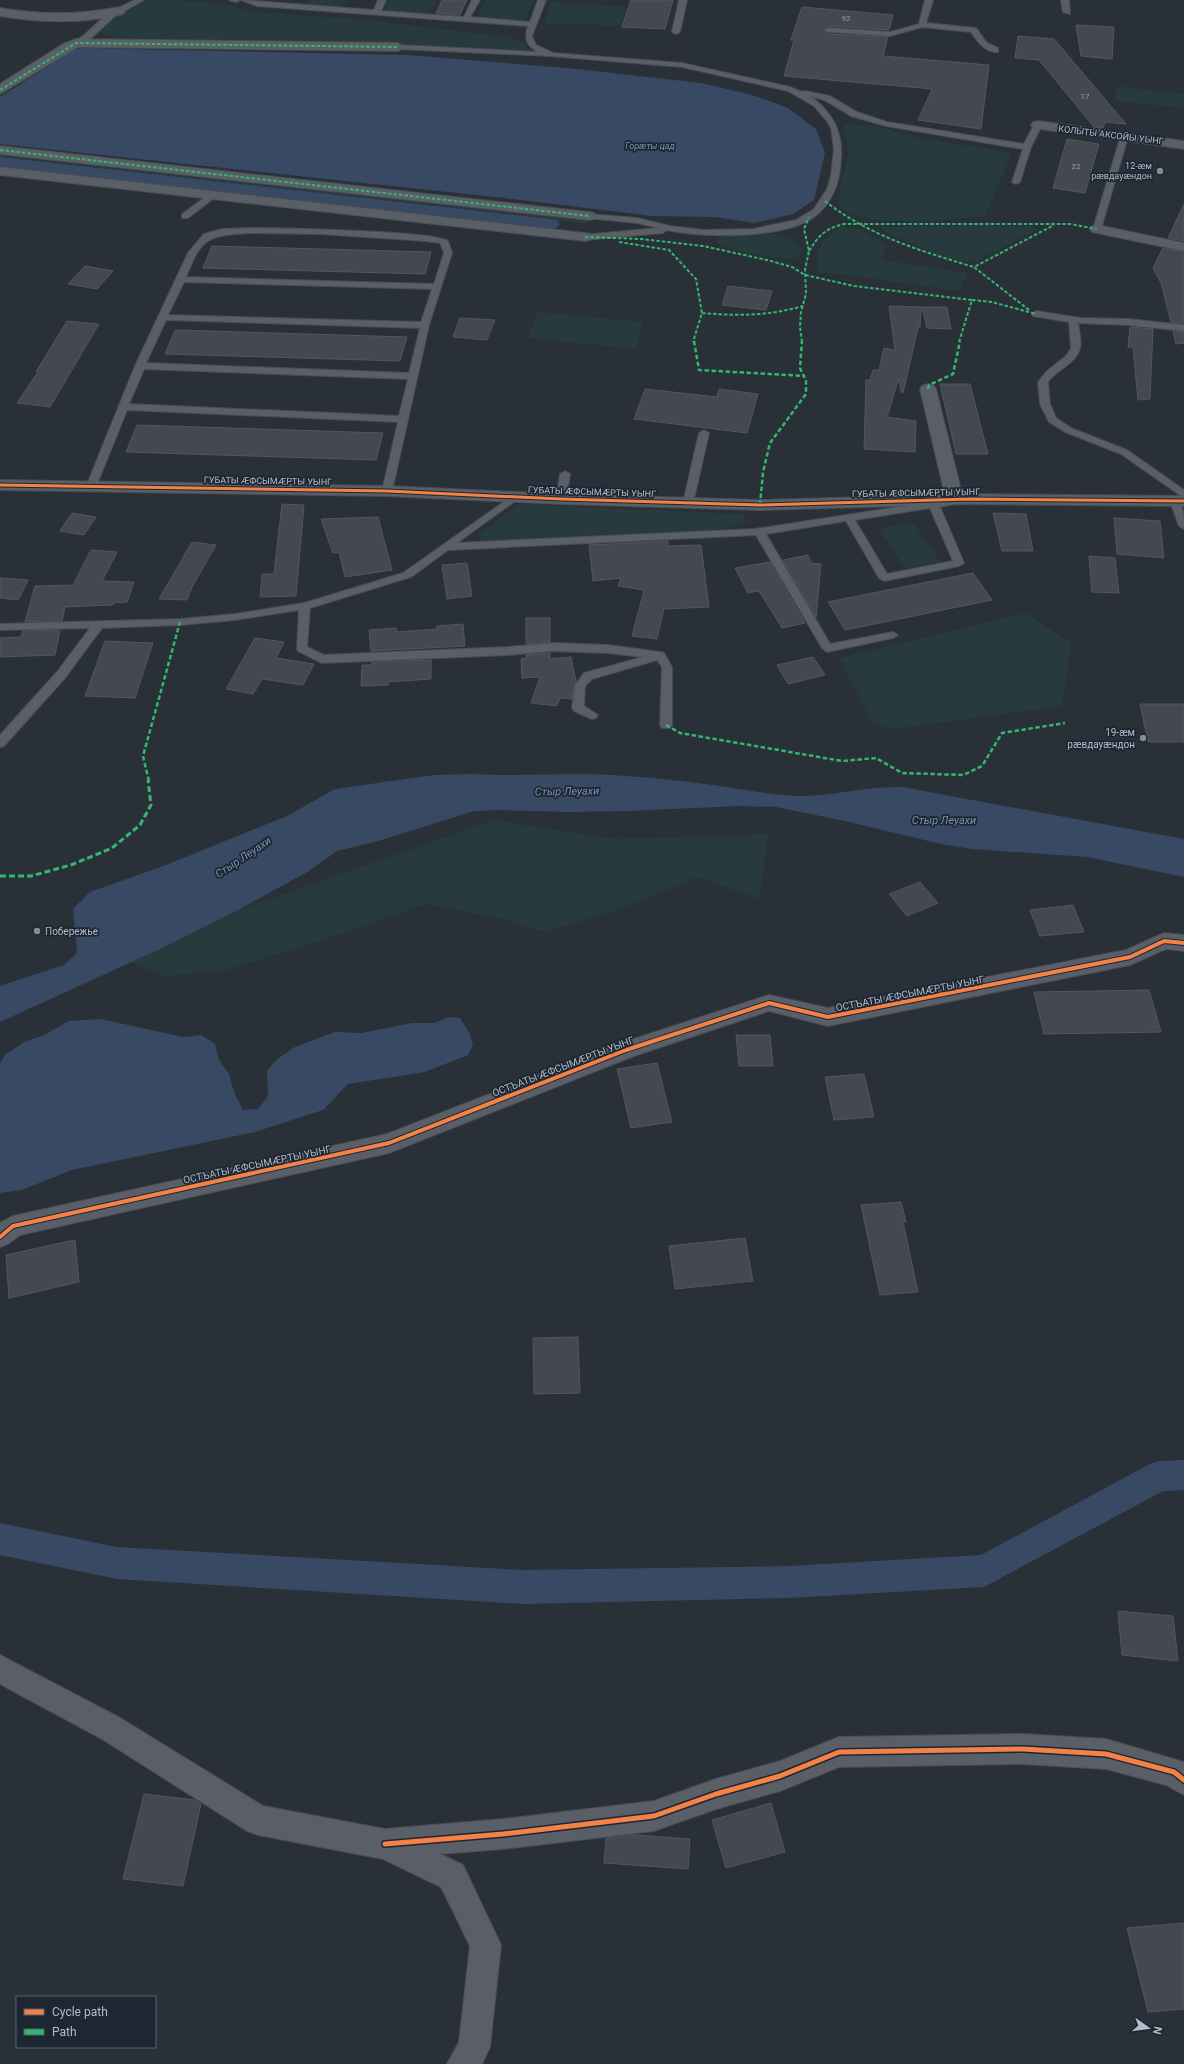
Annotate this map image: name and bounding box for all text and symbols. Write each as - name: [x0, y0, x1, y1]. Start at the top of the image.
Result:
- house number: 92: [842, 14, 851, 23]
- house number: 17: [1081, 92, 1090, 101]
- street label: КОЛЫТЫ АКСОЙЫ УЫНГ: [1058, 123, 1164, 146]
- water label: Горӕты цад: [625, 141, 675, 151]
- place label: 12-æм рӕвдауӕндон: [1091, 161, 1152, 181]
- house number: 22: [1072, 162, 1081, 171]
- marker: 12-æм рӕвдауӕндон: [1155, 166, 1165, 176]
- street label: ГУБАТЫ ÆФСЫМÆРТЫ УЫНГ: [204, 475, 332, 487]
- street label: ГУБАТЫ ÆФСЫМÆРТЫ УЫНГ: [528, 485, 656, 499]
- street label: ГУБАТЫ ÆФСЫМÆРТЫ УЫНГ: [852, 487, 980, 499]
- place label: 19-æм рӕвдауӕндон: [1067, 727, 1135, 750]
- marker: 19-æм рӕвдауӕндон: [1138, 733, 1148, 743]
- water label: Стыр Леуахи: [535, 784, 599, 799]
- water label: Стыр Леуахи: [912, 814, 976, 827]
- water label: Стыр Леуахи: [213, 834, 274, 881]
- marker: Побережье: [32, 926, 42, 936]
- place label: Побережье: [45, 926, 98, 937]
- street label: ОСТЪАТЫ ÆФСЫМÆРТЫ УЫНГ: [835, 973, 986, 1013]
- street label: ОСТЪАТЫ ÆФСЫМÆРТЫ УЫНГ: [490, 1033, 636, 1099]
- street label: ОСТЪАТЫ ÆФСЫМÆРТЫ УЫНГ: [182, 1142, 333, 1186]
- legend: [16, 1996, 156, 2048]
- text: Cycle path: [52, 2005, 108, 2019]
- north arrow: [1128, 2008, 1168, 2048]
- text: Path: [52, 2025, 77, 2039]
- text: N: [1150, 2025, 1164, 2036]

